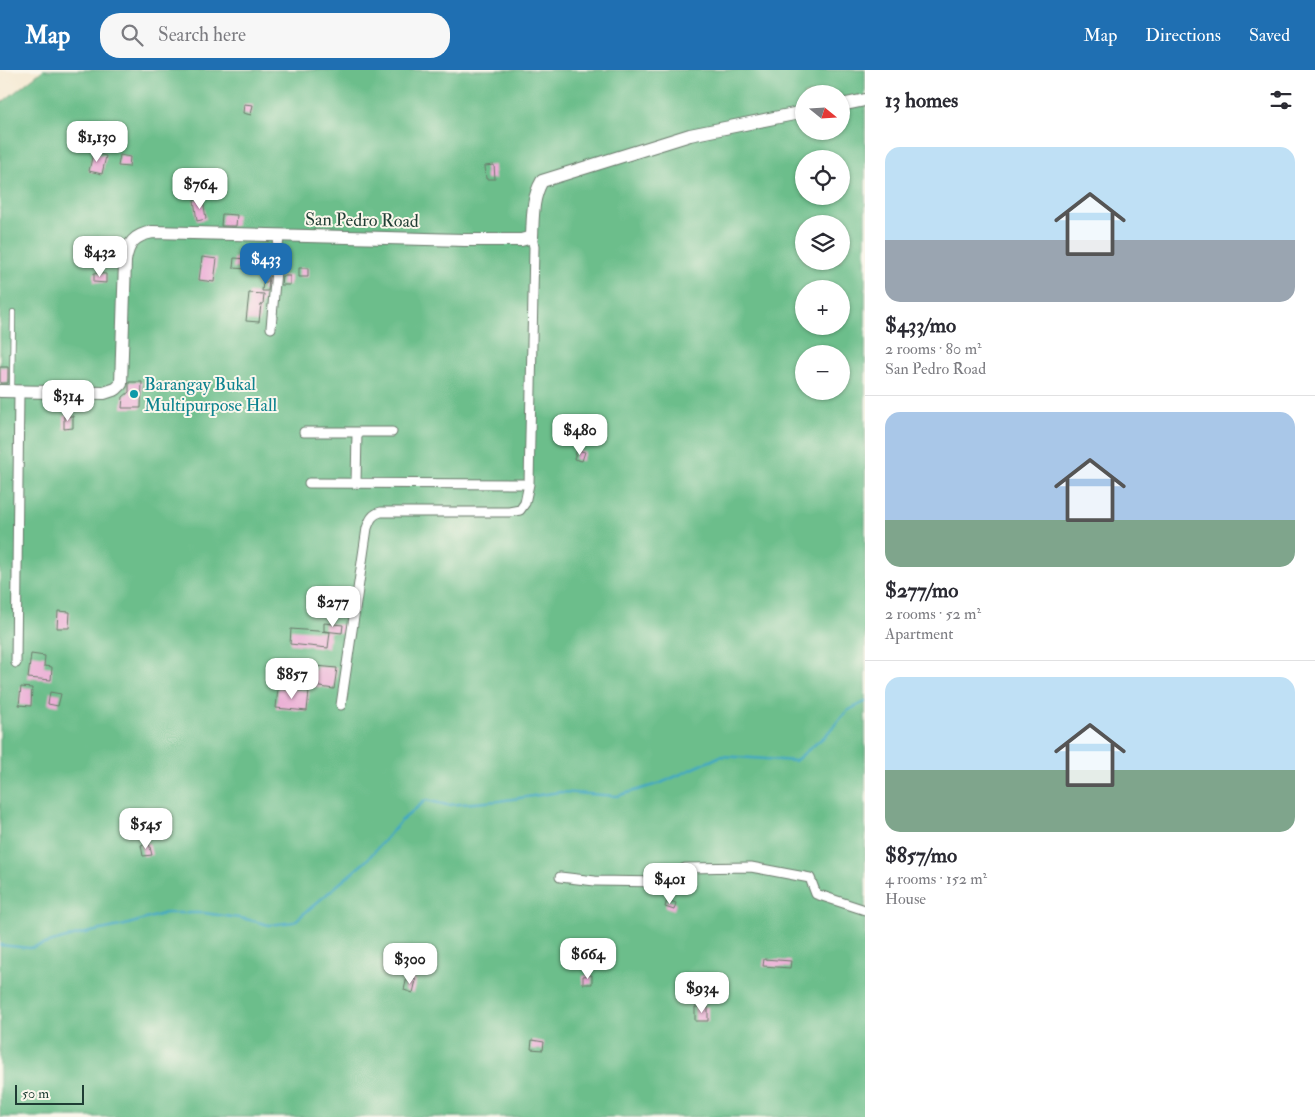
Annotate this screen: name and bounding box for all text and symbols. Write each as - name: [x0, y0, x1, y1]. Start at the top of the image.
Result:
- search box: [100, 13, 450, 58]
- text: Map: [25, 20, 70, 51]
- icon: search: [118, 21, 146, 49]
- text: Search here: [158, 23, 246, 47]
- text: Map: [1084, 24, 1117, 47]
- text: Directions: [1145, 24, 1221, 47]
- text: Saved: [1249, 24, 1290, 47]
- north arrow: [795, 85, 850, 140]
- map controls: [795, 85, 850, 400]
- icon: filters: [1267, 86, 1295, 114]
- text: 13 homes: [885, 87, 958, 114]
- pin: $1,130: [56, 121, 138, 163]
- text: $1,130: [78, 127, 116, 147]
- button: locate: [795, 150, 850, 205]
- pin: $764: [170, 168, 230, 210]
- text: $764: [183, 174, 217, 194]
- icon: home: [1045, 179, 1135, 269]
- street label: San Pedro Road: [305, 208, 419, 233]
- button: layers: [795, 215, 850, 270]
- pin: $432: [70, 236, 130, 278]
- text: $432: [84, 242, 116, 262]
- pin: $433: [236, 242, 296, 285]
- text: $433: [251, 249, 281, 269]
- button: +: [795, 280, 850, 335]
- text: $433/mo: [885, 312, 956, 339]
- text: 2 rooms · 80 m²: [885, 339, 982, 359]
- button: −: [795, 345, 850, 400]
- text: San Pedro Road: [885, 359, 986, 379]
- place label: Barangay Bukal Multipurpose Hall: [144, 373, 278, 417]
- pin: $314: [38, 380, 98, 422]
- text: $314: [53, 386, 83, 406]
- marker: Barangay Bukal Multipurpose Hall: [128, 388, 140, 400]
- pin: $480: [550, 414, 610, 456]
- text: $480: [563, 420, 597, 440]
- icon: home: [1045, 445, 1135, 535]
- text: $277/mo: [885, 577, 958, 604]
- pin: $277: [303, 586, 363, 628]
- text: $277: [317, 592, 349, 612]
- text: 2 rooms · 52 m²: [885, 604, 981, 624]
- text: Apartment: [885, 624, 953, 644]
- pin: $857: [262, 658, 322, 700]
- text: $857: [277, 664, 307, 684]
- icon: home: [1045, 710, 1135, 800]
- pin: $545: [116, 808, 176, 850]
- text: $545: [130, 814, 162, 834]
- text: $857/mo: [885, 842, 957, 869]
- pin: $401: [640, 862, 700, 905]
- text: $401: [654, 869, 686, 889]
- text: 4 rooms · 152 m²: [885, 869, 987, 889]
- text: House: [885, 889, 926, 909]
- pin: $664: [558, 938, 618, 980]
- pin: $300: [380, 942, 440, 985]
- text: $664: [571, 944, 605, 964]
- text: $300: [394, 949, 426, 969]
- pin: $934: [672, 972, 732, 1014]
- text: $934: [686, 978, 718, 998]
- scale bar: [15, 1082, 84, 1105]
- text: 50 m: [22, 1085, 49, 1102]

